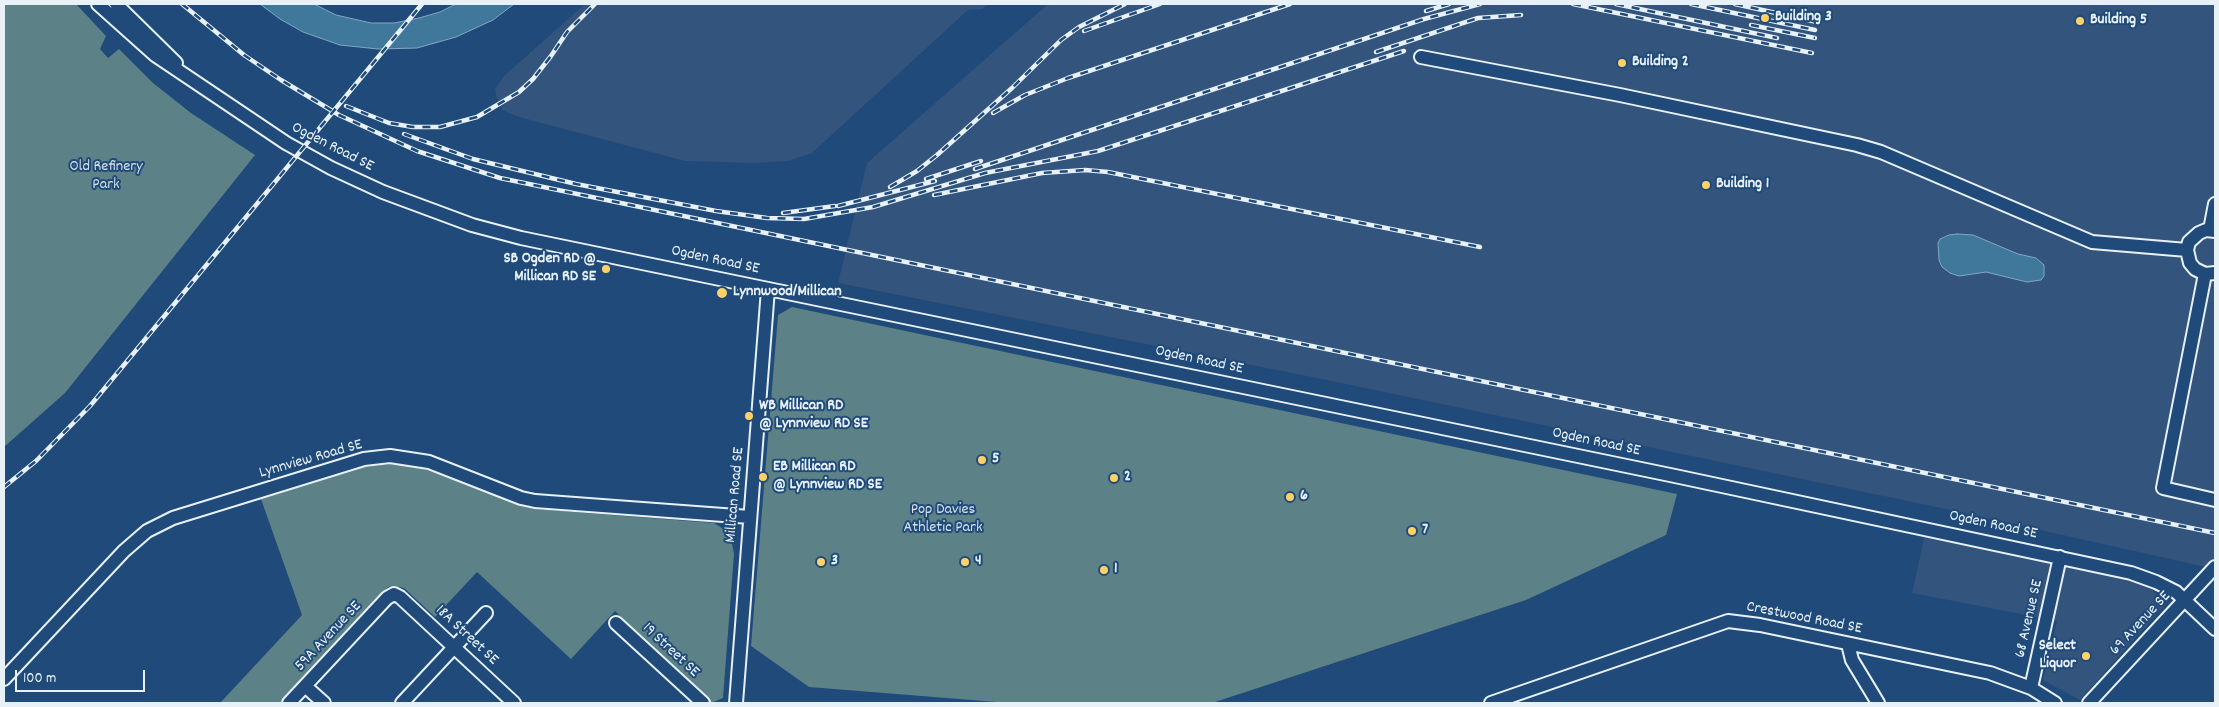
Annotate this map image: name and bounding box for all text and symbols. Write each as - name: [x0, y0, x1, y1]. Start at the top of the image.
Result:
- place label: Building 3: [1775, 8, 1832, 28]
- place label: Building 5: [2090, 11, 2147, 31]
- marker: Building 3: [1759, 12, 1771, 24]
- marker: Building 5: [2074, 15, 2086, 27]
- place label: Building 2: [1632, 53, 1689, 73]
- marker: Building 2: [1616, 57, 1628, 69]
- street label: Ogden Road SE: [288, 119, 376, 177]
- park label: Old Refinery Park: [69, 158, 143, 196]
- place label: Building 1: [1716, 175, 1769, 195]
- marker: Building 1: [1700, 179, 1712, 191]
- street label: Ogden Road SE: [669, 242, 761, 280]
- place label: SB Ogden RD @ Millican RD SE: [503, 250, 596, 288]
- marker: SB Ogden RD @ Millican RD SE: [600, 263, 612, 275]
- place label: Lynnwood/Millican: [733, 283, 842, 303]
- marker: Lynnwood/Millican: [715, 286, 729, 300]
- street label: Ogden Road SE: [1153, 342, 1245, 380]
- place label: WB Millican RD @ Lynnview RD SE: [759, 397, 868, 435]
- marker: WB Millican RD @ Lynnview RD SE: [743, 410, 755, 422]
- street label: Ogden Road SE: [1550, 424, 1642, 462]
- street label: Lynnview Road SE: [257, 436, 365, 484]
- street label: Millican Road SE: [722, 446, 750, 544]
- place label: 5: [992, 450, 999, 470]
- marker: 5: [976, 454, 988, 466]
- place label: EB Millican RD @ Lynnview RD SE: [773, 458, 882, 496]
- place label: 2: [1124, 468, 1131, 488]
- marker: EB Millican RD @ Lynnview RD SE: [757, 471, 769, 483]
- marker: 2: [1108, 472, 1120, 484]
- place label: 6: [1300, 487, 1308, 507]
- marker: 6: [1284, 491, 1296, 503]
- park label: Pop Davies Athletic Park: [903, 501, 983, 539]
- street label: Ogden Road SE: [1947, 507, 2039, 545]
- place label: 7: [1422, 521, 1428, 541]
- marker: 7: [1406, 525, 1418, 537]
- place label: 3: [831, 552, 838, 572]
- place label: 4: [975, 552, 982, 572]
- marker: 3: [815, 556, 827, 568]
- marker: 4: [959, 556, 971, 568]
- place label: 1: [1114, 560, 1118, 580]
- marker: 1: [1098, 564, 1110, 576]
- street label: 68 Avenue SE: [2012, 578, 2048, 660]
- street label: 69 Avenue SE: [2106, 588, 2176, 660]
- street label: 59A Avenue SE: [292, 598, 366, 676]
- street label: Crestwood Road SE: [1745, 598, 1863, 640]
- street label: 18A Street SE: [430, 602, 502, 670]
- street label: 19 Street SE: [637, 620, 703, 682]
- place label: Select Liquor: [2039, 637, 2076, 675]
- marker: Select Liquor: [2080, 650, 2092, 662]
- scale bar: [18, 660, 148, 692]
- text: 100 m: [23, 668, 56, 690]

